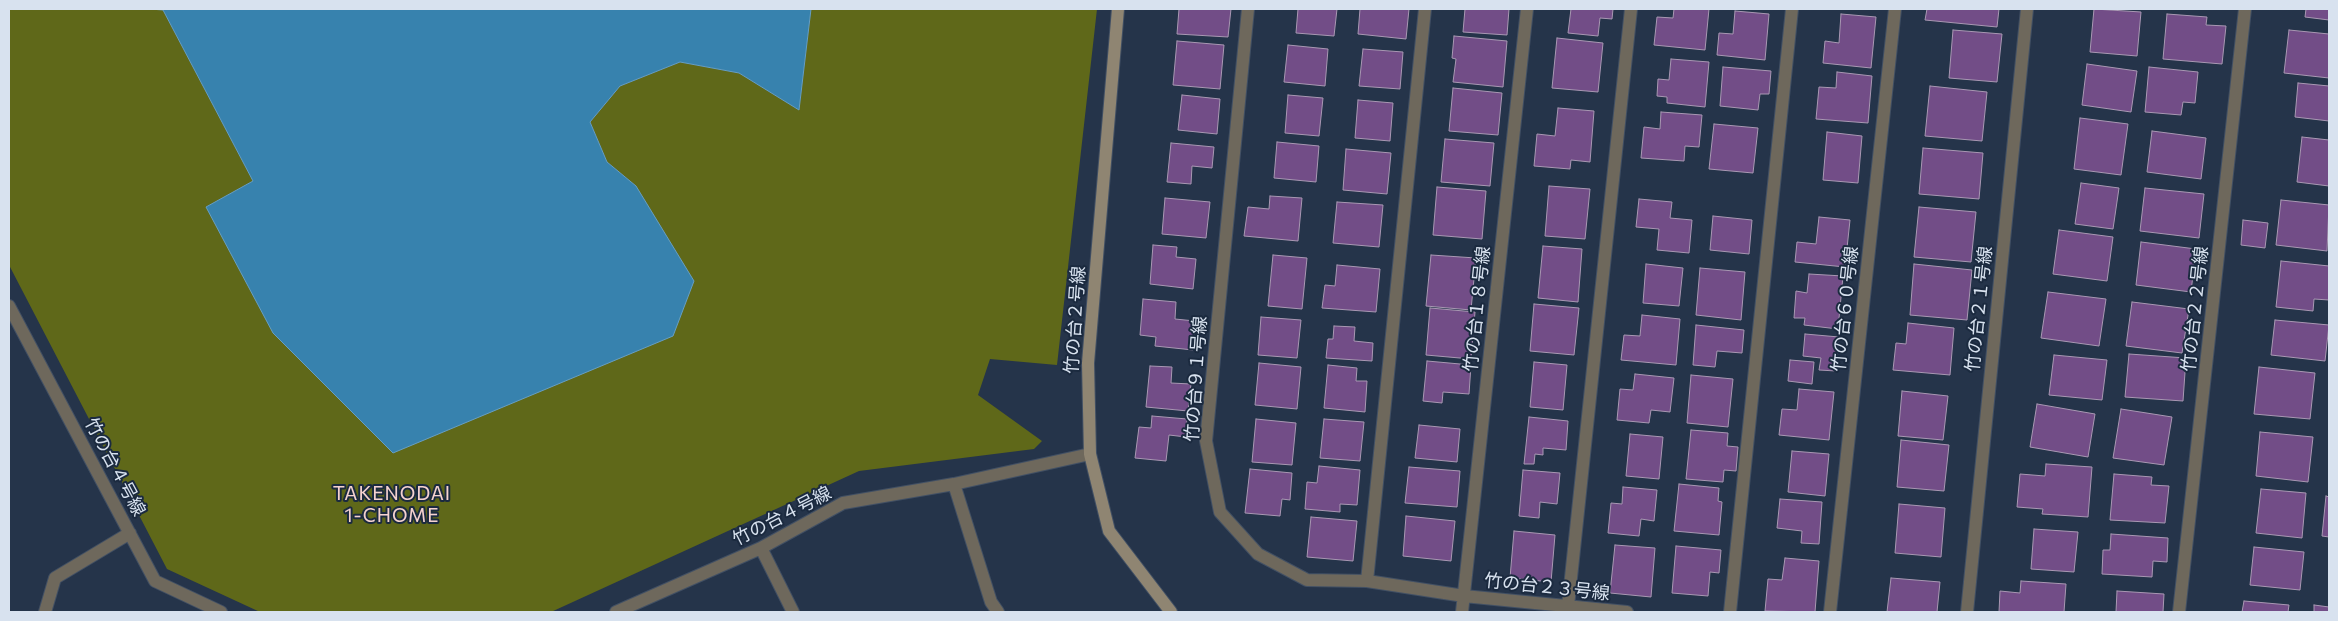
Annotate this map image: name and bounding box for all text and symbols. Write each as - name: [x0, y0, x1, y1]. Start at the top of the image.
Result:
- street label: 竹の台１８号線: [1460, 245, 1494, 373]
- street label: 竹の台６０号線: [1828, 245, 1862, 373]
- street label: 竹の台２１号線: [1962, 245, 1996, 373]
- street label: 竹の台２２号線: [2178, 245, 2212, 373]
- street label: 竹の台２号線: [1060, 265, 1090, 375]
- street label: 竹の台９１号線: [1181, 315, 1211, 443]
- street label: 竹の台４号線: [80, 414, 150, 520]
- street label: 竹の台４号線: [729, 482, 835, 550]
- district label: TAKENODAI 1-CHOME: [332, 483, 452, 527]
- street label: 竹の台２３号線: [1483, 570, 1611, 604]

